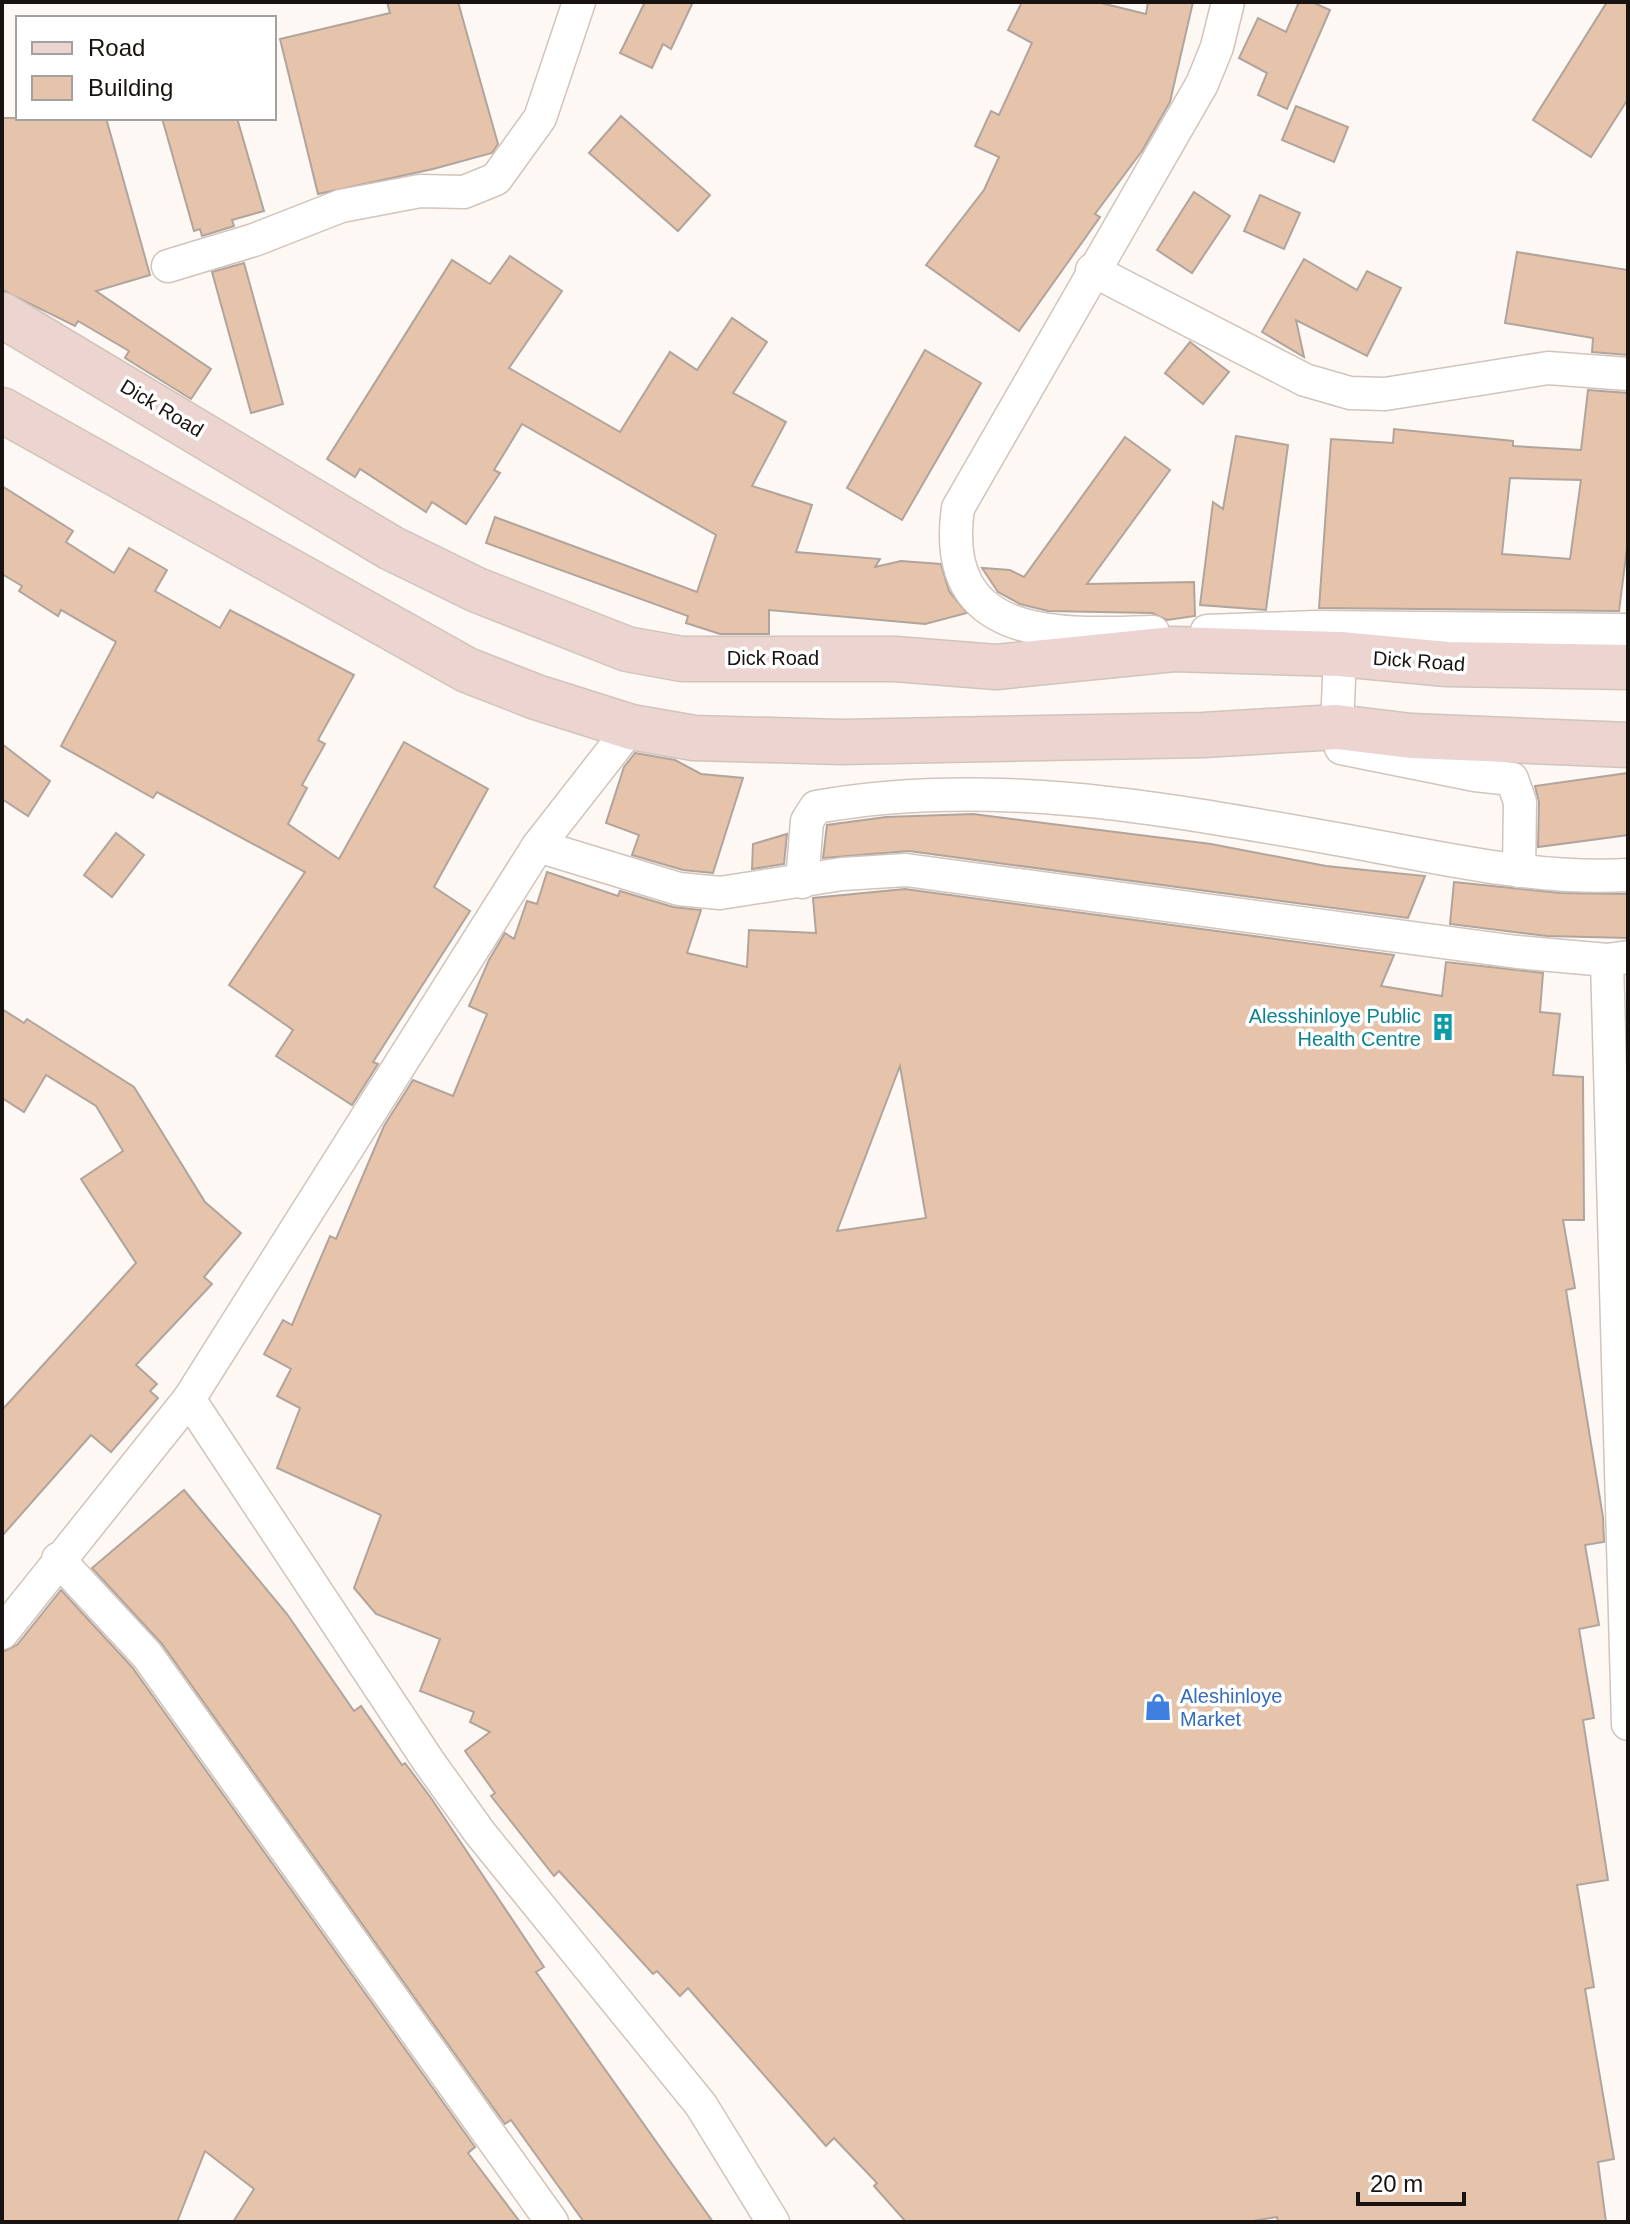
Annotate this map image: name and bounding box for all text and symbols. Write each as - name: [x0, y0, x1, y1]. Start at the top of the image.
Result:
- legend: [16, 16, 276, 120]
- text: Road: [88, 34, 145, 61]
- text: Building: [88, 74, 173, 101]
- street label: Dick Road: [117, 375, 207, 441]
- street label: Dick Road: [727, 647, 819, 669]
- street label: Dick Road: [1372, 647, 1466, 675]
- place label: Alesshinloye Public Health Centre: [1249, 1005, 1421, 1050]
- building icon: Alesshinloye Public Health Centre: [1428, 1012, 1458, 1042]
- place label: Aleshinloye Market: [1180, 1685, 1282, 1730]
- shop icon: Aleshinloye Market: [1143, 1692, 1173, 1722]
- scale bar: [1358, 2156, 1464, 2206]
- text: 20 m: [1370, 2170, 1423, 2197]

